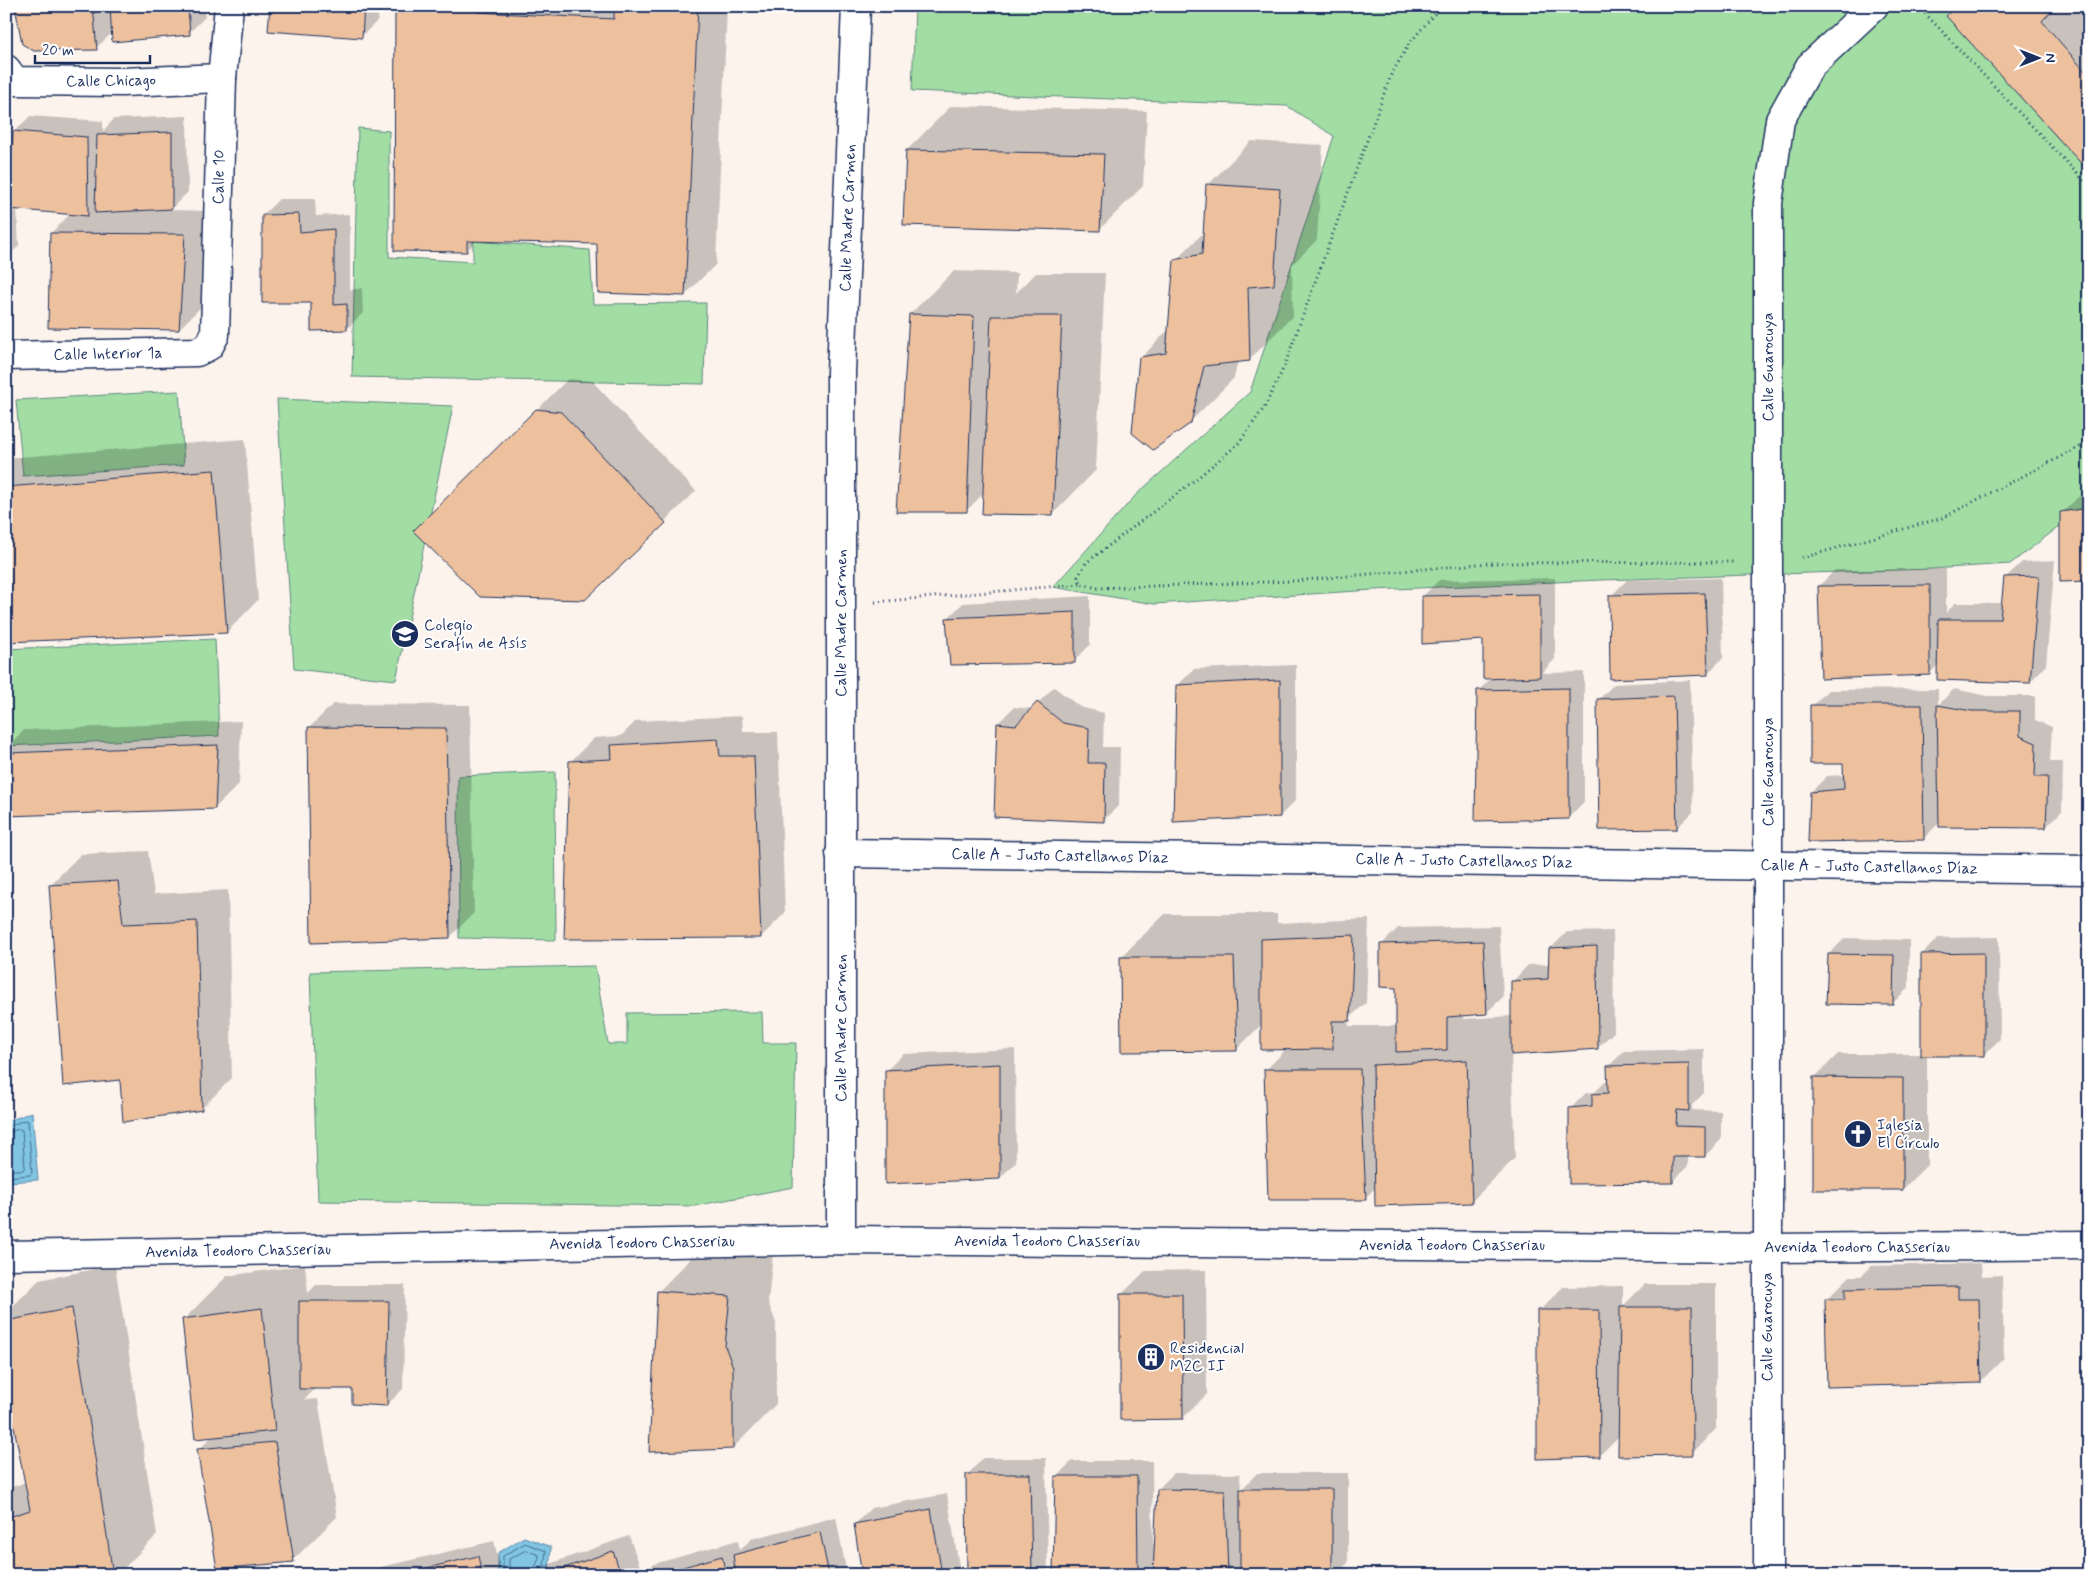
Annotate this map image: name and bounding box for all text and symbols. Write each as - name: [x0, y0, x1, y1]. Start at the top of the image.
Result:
- scale bar: [35, 32, 150, 64]
- north arrow: [2012, 32, 2062, 82]
- text: 20 m: [42, 41, 74, 61]
- text: N: [2041, 53, 2059, 63]
- street label: Calle Chicago: [66, 70, 156, 92]
- street label: Calle Madre Carmen: [835, 144, 861, 292]
- street label: Calle 10: [208, 149, 230, 205]
- street label: Calle Guarocuya: [1758, 312, 1779, 422]
- street label: Calle Interior 1a: [53, 343, 163, 365]
- street label: Calle Madre Carmen: [831, 549, 852, 697]
- place label: Colegio Serafín de Asís: [424, 615, 527, 654]
- school or university icon: Colegio Serafín de Asís: [390, 619, 420, 649]
- street label: Calle Guarocuya: [1758, 717, 1779, 827]
- street label: Calle A - Justo Castellanos Díaz: [951, 844, 1169, 868]
- street label: Calle A - Justo Castellanos Díaz: [1355, 849, 1573, 873]
- street label: Calle A - Justo Castellanos Díaz: [1760, 855, 1978, 879]
- street label: Calle Madre Carmen: [831, 954, 852, 1102]
- place label: Iglesia El Círculo: [1877, 1115, 1939, 1154]
- church icon: Iglesia El Círculo: [1843, 1119, 1873, 1149]
- street label: Avenida Teodoro Chasseriau: [549, 1231, 735, 1255]
- street label: Avenida Teodoro Chasseriau: [954, 1231, 1140, 1252]
- street label: Avenida Teodoro Chasseriau: [1359, 1235, 1545, 1256]
- street label: Avenida Teodoro Chasseriau: [1764, 1237, 1950, 1258]
- street label: Avenida Teodoro Chasseriau: [145, 1239, 331, 1263]
- street label: Calle Guarocuya: [1757, 1272, 1778, 1382]
- place label: Residencial M2C II: [1170, 1338, 1244, 1377]
- building icon: Residencial M2C II: [1136, 1342, 1166, 1372]

